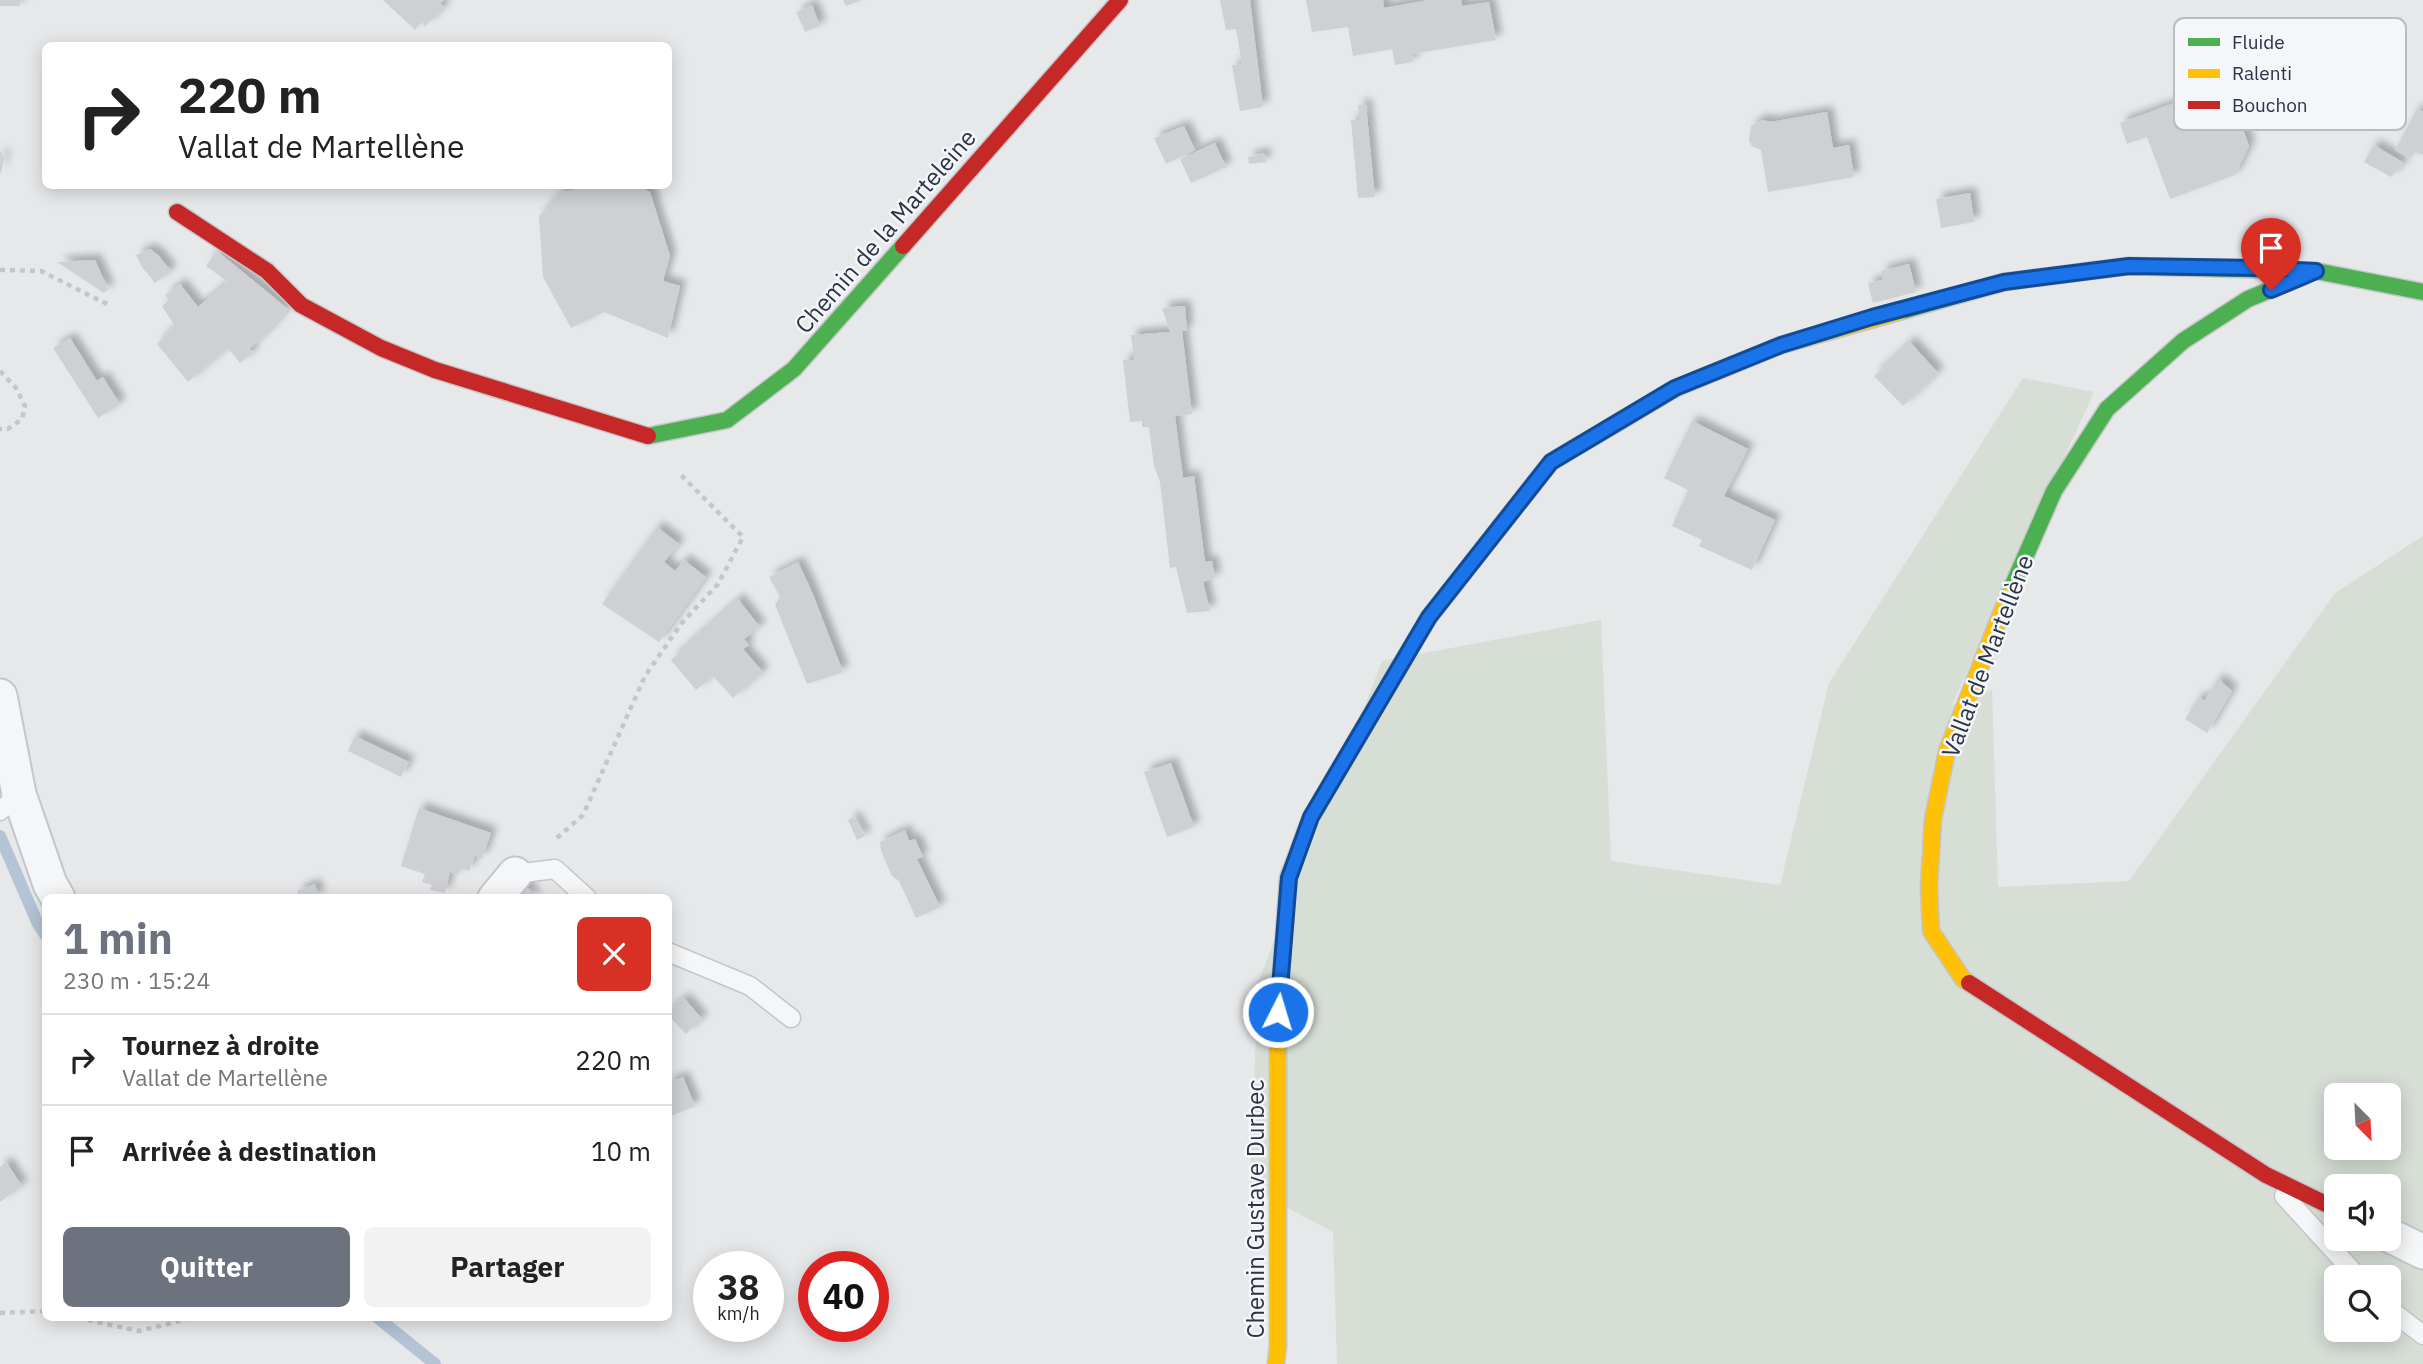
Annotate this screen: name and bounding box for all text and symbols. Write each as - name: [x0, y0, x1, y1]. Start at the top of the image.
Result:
- legend: [2174, 18, 2406, 130]
- text: Fluide: [2232, 30, 2285, 54]
- text: Ralenti: [2232, 61, 2292, 85]
- text: 220 m: [178, 63, 322, 126]
- icon: right: [63, 70, 154, 161]
- text: Bouchon: [2232, 93, 2308, 117]
- street label: Chemin de la Marteleine: [787, 122, 983, 340]
- text: Vallat de Martellène: [178, 125, 465, 167]
- pin: [2241, 218, 2301, 290]
- icon: arrive: [2252, 229, 2290, 267]
- street label: Vallat de Martellène: [1934, 550, 2040, 762]
- text: 1 min: [63, 911, 173, 966]
- button: close: [577, 917, 651, 991]
- text: 230 m · 15:24: [63, 965, 210, 995]
- position arrow: [1241, 975, 1315, 1049]
- text: Tournez à droite: [122, 1028, 319, 1062]
- icon: right: [63, 1041, 101, 1079]
- text: 220 m: [575, 1043, 651, 1077]
- text: Vallat de Martellène: [122, 1062, 328, 1092]
- street label: Chemin Gustave Durbec: [1239, 1079, 1271, 1339]
- north arrow: [2324, 1083, 2401, 1160]
- map controls: [2324, 1083, 2401, 1342]
- icon: arrive: [63, 1132, 101, 1170]
- text: Arrivée à destination: [122, 1134, 377, 1168]
- text: 10 m: [591, 1134, 651, 1168]
- button: sound: [2324, 1174, 2401, 1251]
- button: Quitter: [63, 1227, 350, 1307]
- button: Partager: [364, 1227, 651, 1307]
- speed limit sign: 40: [798, 1251, 889, 1342]
- text: 38: [717, 1264, 760, 1310]
- button: search: [2324, 1265, 2401, 1342]
- text: km/h: [717, 1302, 760, 1325]

